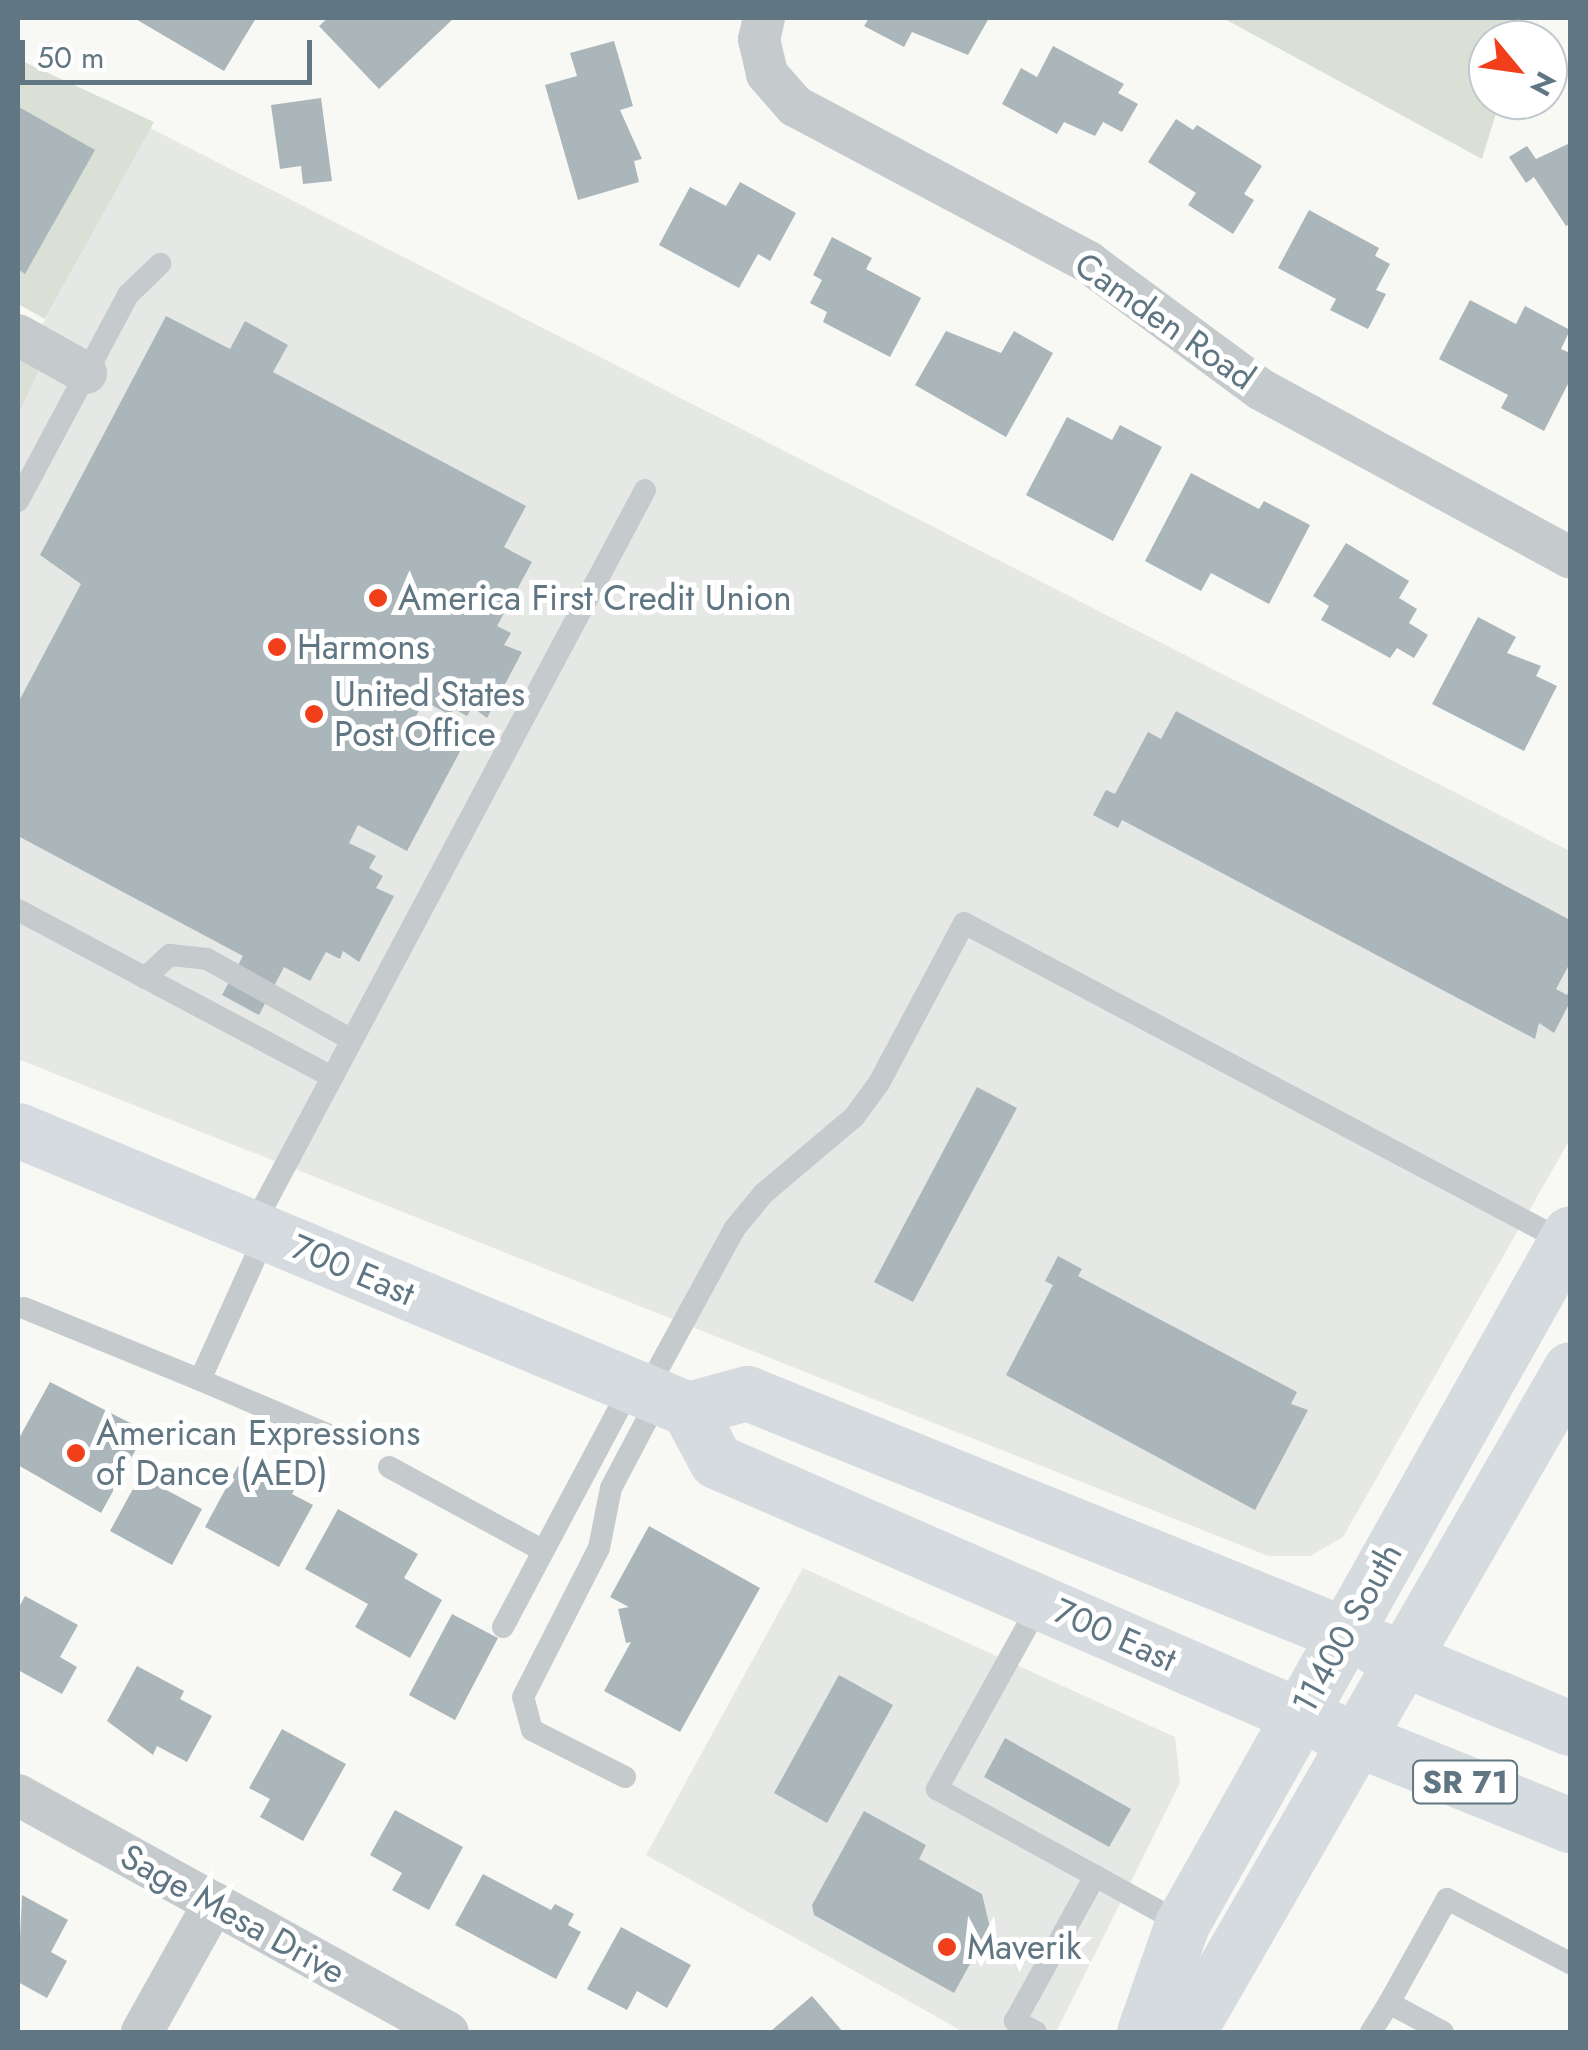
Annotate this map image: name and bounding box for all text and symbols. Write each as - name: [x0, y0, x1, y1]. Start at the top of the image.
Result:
- scale bar: [25, 20, 318, 82]
- north arrow: [1468, 20, 1568, 120]
- text: 50 m: [37, 36, 104, 79]
- text: N: [1520, 64, 1566, 103]
- street label: Camden Road: [1067, 243, 1263, 399]
- place label: America First Credit Union: [398, 577, 792, 619]
- marker: America First Credit Union: [367, 587, 389, 609]
- place label: Harmons: [297, 626, 430, 668]
- marker: Harmons: [266, 636, 288, 658]
- place label: United States Post Office: [334, 673, 525, 755]
- marker: United States Post Office: [303, 703, 325, 725]
- street label: 700 East: [285, 1225, 421, 1315]
- place label: American Expressions of Dance (AED): [96, 1412, 420, 1494]
- marker: American Expressions of Dance (AED): [65, 1442, 87, 1464]
- street label: 11400 South: [1283, 1536, 1411, 1720]
- street label: 700 East: [1047, 1589, 1183, 1681]
- road number: SR 71: [1410, 1755, 1520, 1809]
- street label: Sage Mesa Drive: [113, 1835, 353, 1993]
- place label: Maverik: [967, 1926, 1081, 1968]
- marker: Maverik: [936, 1936, 958, 1958]

